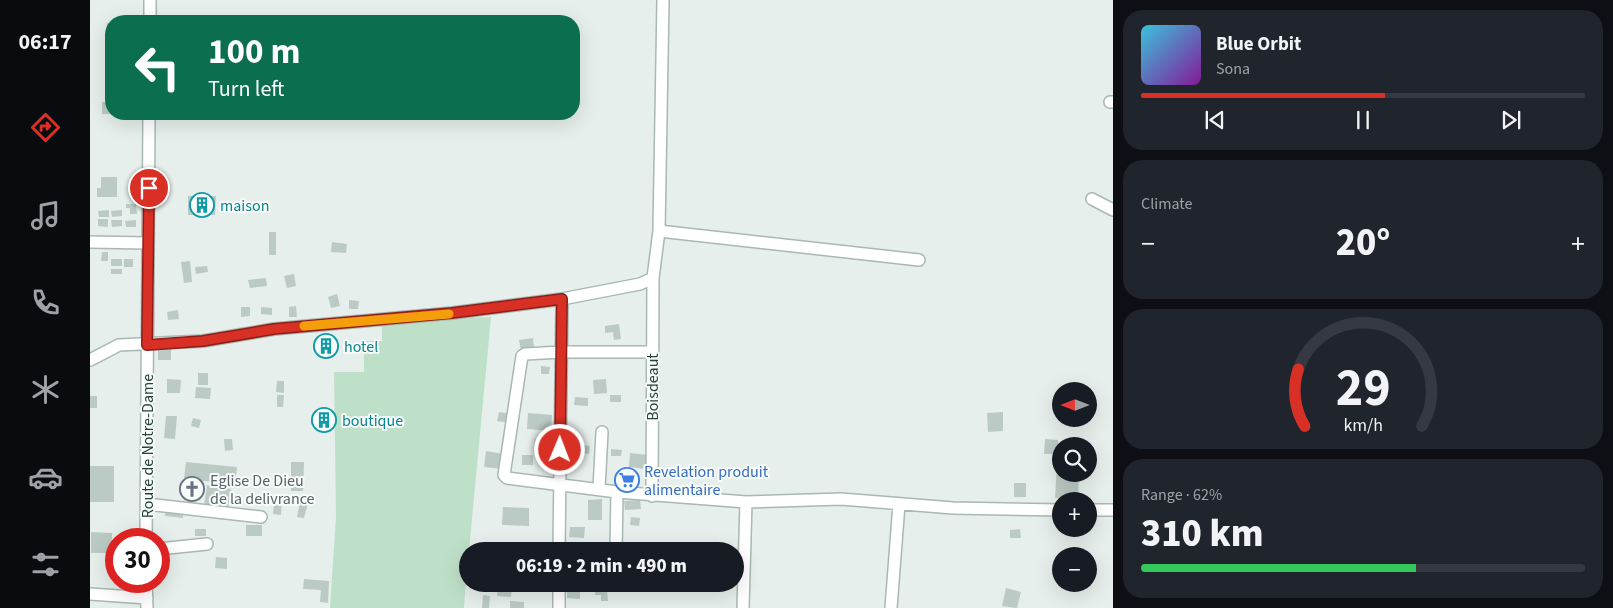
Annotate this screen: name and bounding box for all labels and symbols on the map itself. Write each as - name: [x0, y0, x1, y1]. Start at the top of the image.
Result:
- pin: [128, 167, 170, 209]
- building icon: maison: [189, 192, 215, 218]
- place label: maison: [220, 195, 269, 217]
- building icon: hotel: [313, 333, 339, 359]
- place label: hotel: [344, 336, 378, 358]
- street label: Boisdeaut: [642, 353, 664, 421]
- street label: Route de Notre-Dame: [137, 374, 159, 518]
- north arrow: [1052, 382, 1098, 428]
- building icon: boutique: [311, 407, 337, 433]
- place label: boutique: [342, 410, 403, 432]
- position arrow: [533, 423, 585, 475]
- place label: Revelation produit alimentaire: [644, 461, 769, 501]
- supermarket icon: Revelation produit alimentaire: [614, 467, 640, 493]
- place label: Eglise De Dieu de la delivrance: [210, 470, 315, 510]
- church icon: Eglise De Dieu de la delivrance: [179, 476, 205, 502]
- speed limit sign: 30: [105, 528, 170, 593]

